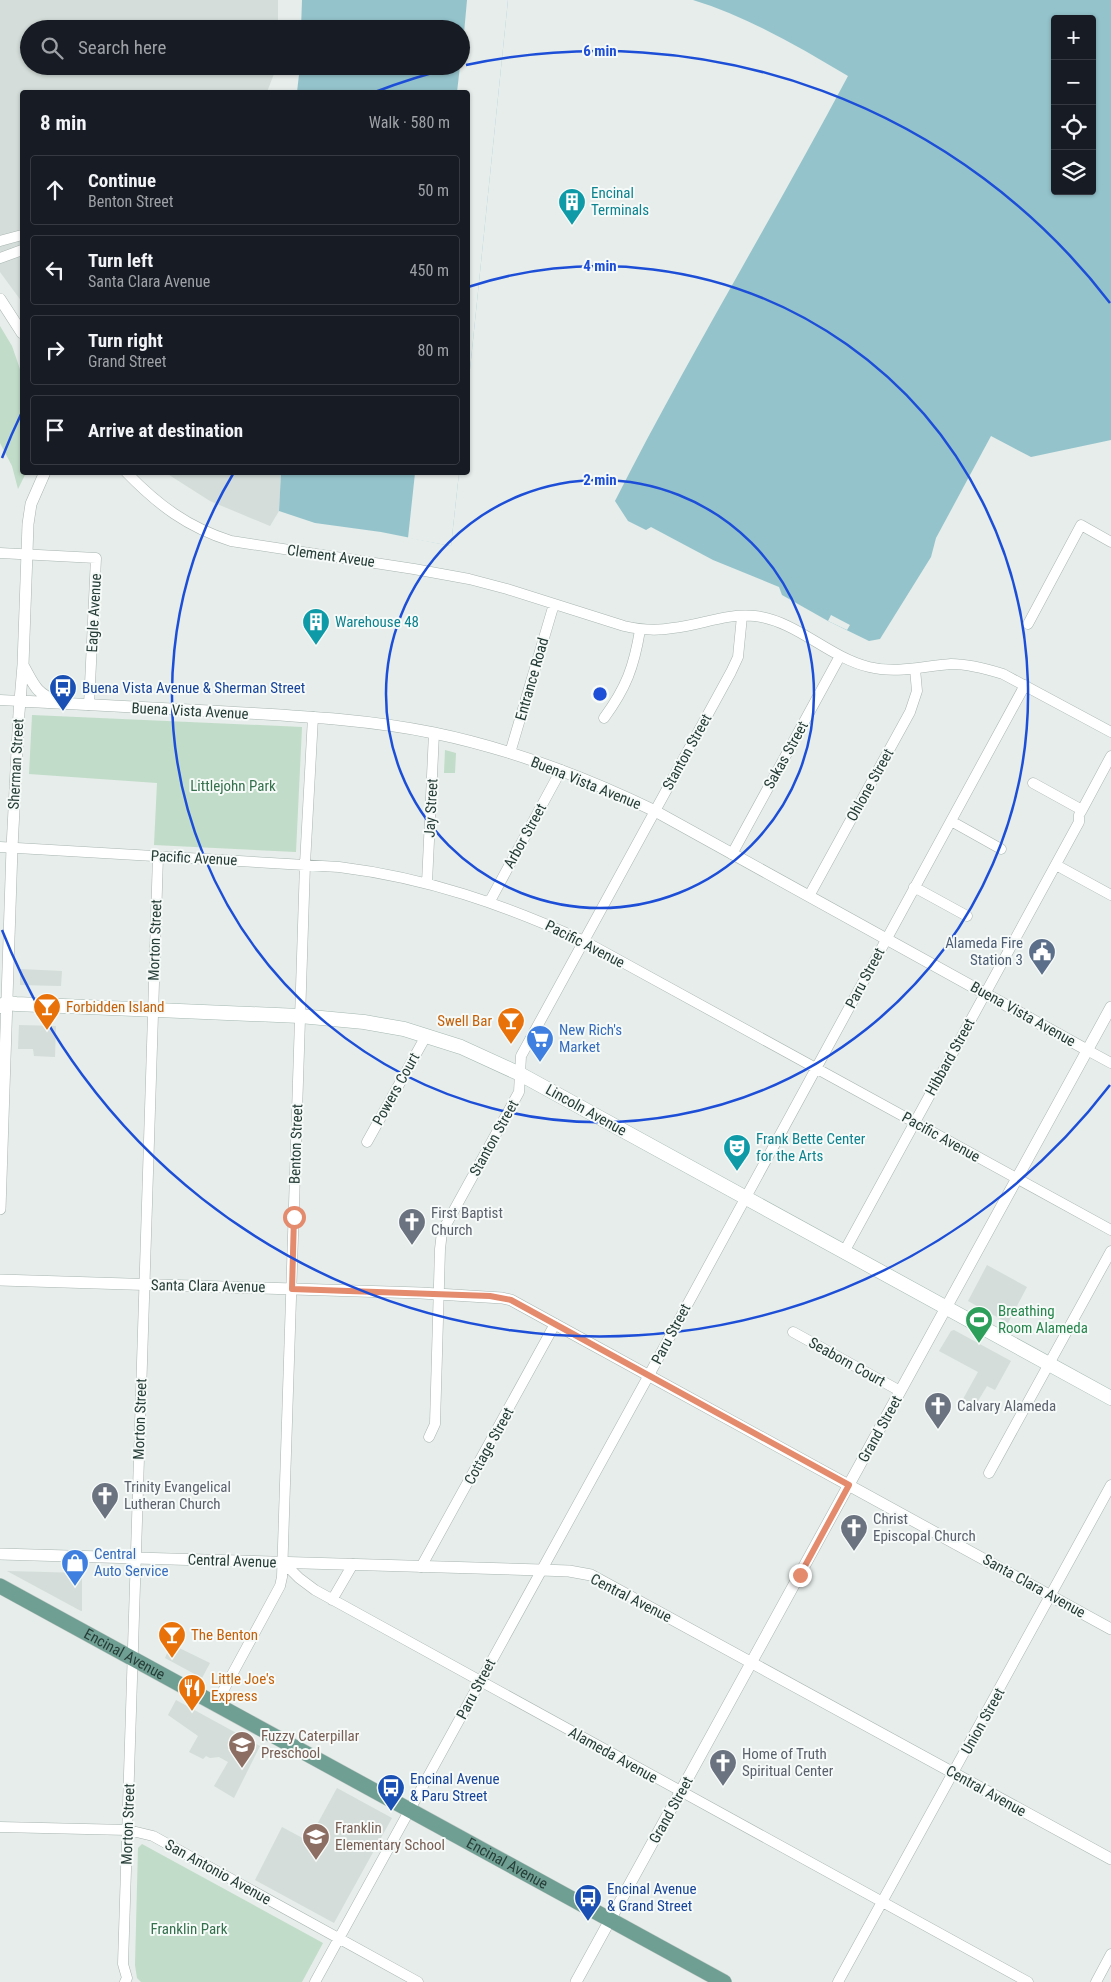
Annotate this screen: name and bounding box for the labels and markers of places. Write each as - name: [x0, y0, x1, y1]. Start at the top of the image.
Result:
- place label: Encinal Terminals: [591, 184, 649, 219]
- building icon: Encinal Terminals: [557, 187, 587, 226]
- building icon: Warehouse 48: [301, 607, 331, 646]
- place label: Warehouse 48: [335, 613, 419, 631]
- bus stop icon: Buena Vista Avenue & Sherman Street: [48, 673, 78, 712]
- place label: Buena Vista Avenue & Sherman Street: [82, 679, 305, 697]
- centre of rings: [591, 685, 609, 703]
- place label: Alameda Fire Station 3: [945, 934, 1023, 969]
- public building icon: Alameda Fire Station 3: [1027, 937, 1057, 976]
- bar icon: Forbidden Island: [32, 992, 62, 1031]
- place label: Forbidden Island: [66, 998, 165, 1016]
- bar icon: Swell Bar: [496, 1006, 526, 1045]
- place label: Swell Bar: [437, 1012, 492, 1030]
- place label: New Rich's Market: [559, 1021, 622, 1056]
- supermarket icon: New Rich's Market: [525, 1024, 555, 1063]
- place label: Frank Bette Center for the Arts: [756, 1130, 866, 1165]
- theatre icon: Frank Bette Center for the Arts: [722, 1133, 752, 1172]
- place label: First Baptist Church: [431, 1204, 503, 1239]
- church icon: First Baptist Church: [397, 1207, 427, 1246]
- place label: Breathing Room Alameda: [998, 1302, 1088, 1337]
- sports icon: Breathing Room Alameda: [964, 1305, 994, 1344]
- church icon: Calvary Alameda: [923, 1391, 953, 1430]
- place label: Calvary Alameda: [957, 1397, 1056, 1415]
- place label: Trinity Evangelical Lutheran Church: [124, 1478, 231, 1513]
- church icon: Trinity Evangelical Lutheran Church: [90, 1481, 120, 1520]
- place label: Christ Episcopal Church: [873, 1510, 976, 1545]
- church icon: Christ Episcopal Church: [839, 1513, 869, 1552]
- place label: Central Auto Service: [94, 1545, 168, 1580]
- shop icon: Central Auto Service: [60, 1548, 90, 1587]
- bar icon: The Benton: [157, 1620, 187, 1659]
- place label: The Benton: [191, 1626, 258, 1644]
- place label: Little Joe's Express: [211, 1670, 275, 1705]
- restaurant icon: Little Joe's Express: [177, 1673, 207, 1712]
- place label: Fuzzy Caterpillar Preschool: [261, 1727, 360, 1762]
- school or university icon: Fuzzy Caterpillar Preschool: [227, 1730, 257, 1769]
- place label: Home of Truth Spiritual Center: [742, 1745, 834, 1780]
- church icon: Home of Truth Spiritual Center: [708, 1748, 738, 1787]
- place label: Encinal Avenue & Paru Street: [410, 1770, 500, 1805]
- bus stop icon: Encinal Avenue & Paru Street: [376, 1773, 406, 1812]
- place label: Franklin Elementary School: [335, 1819, 445, 1854]
- school or university icon: Franklin Elementary School: [301, 1822, 331, 1861]
- place label: Encinal Avenue & Grand Street: [607, 1880, 697, 1915]
- bus stop icon: Encinal Avenue & Grand Street: [573, 1883, 603, 1922]

